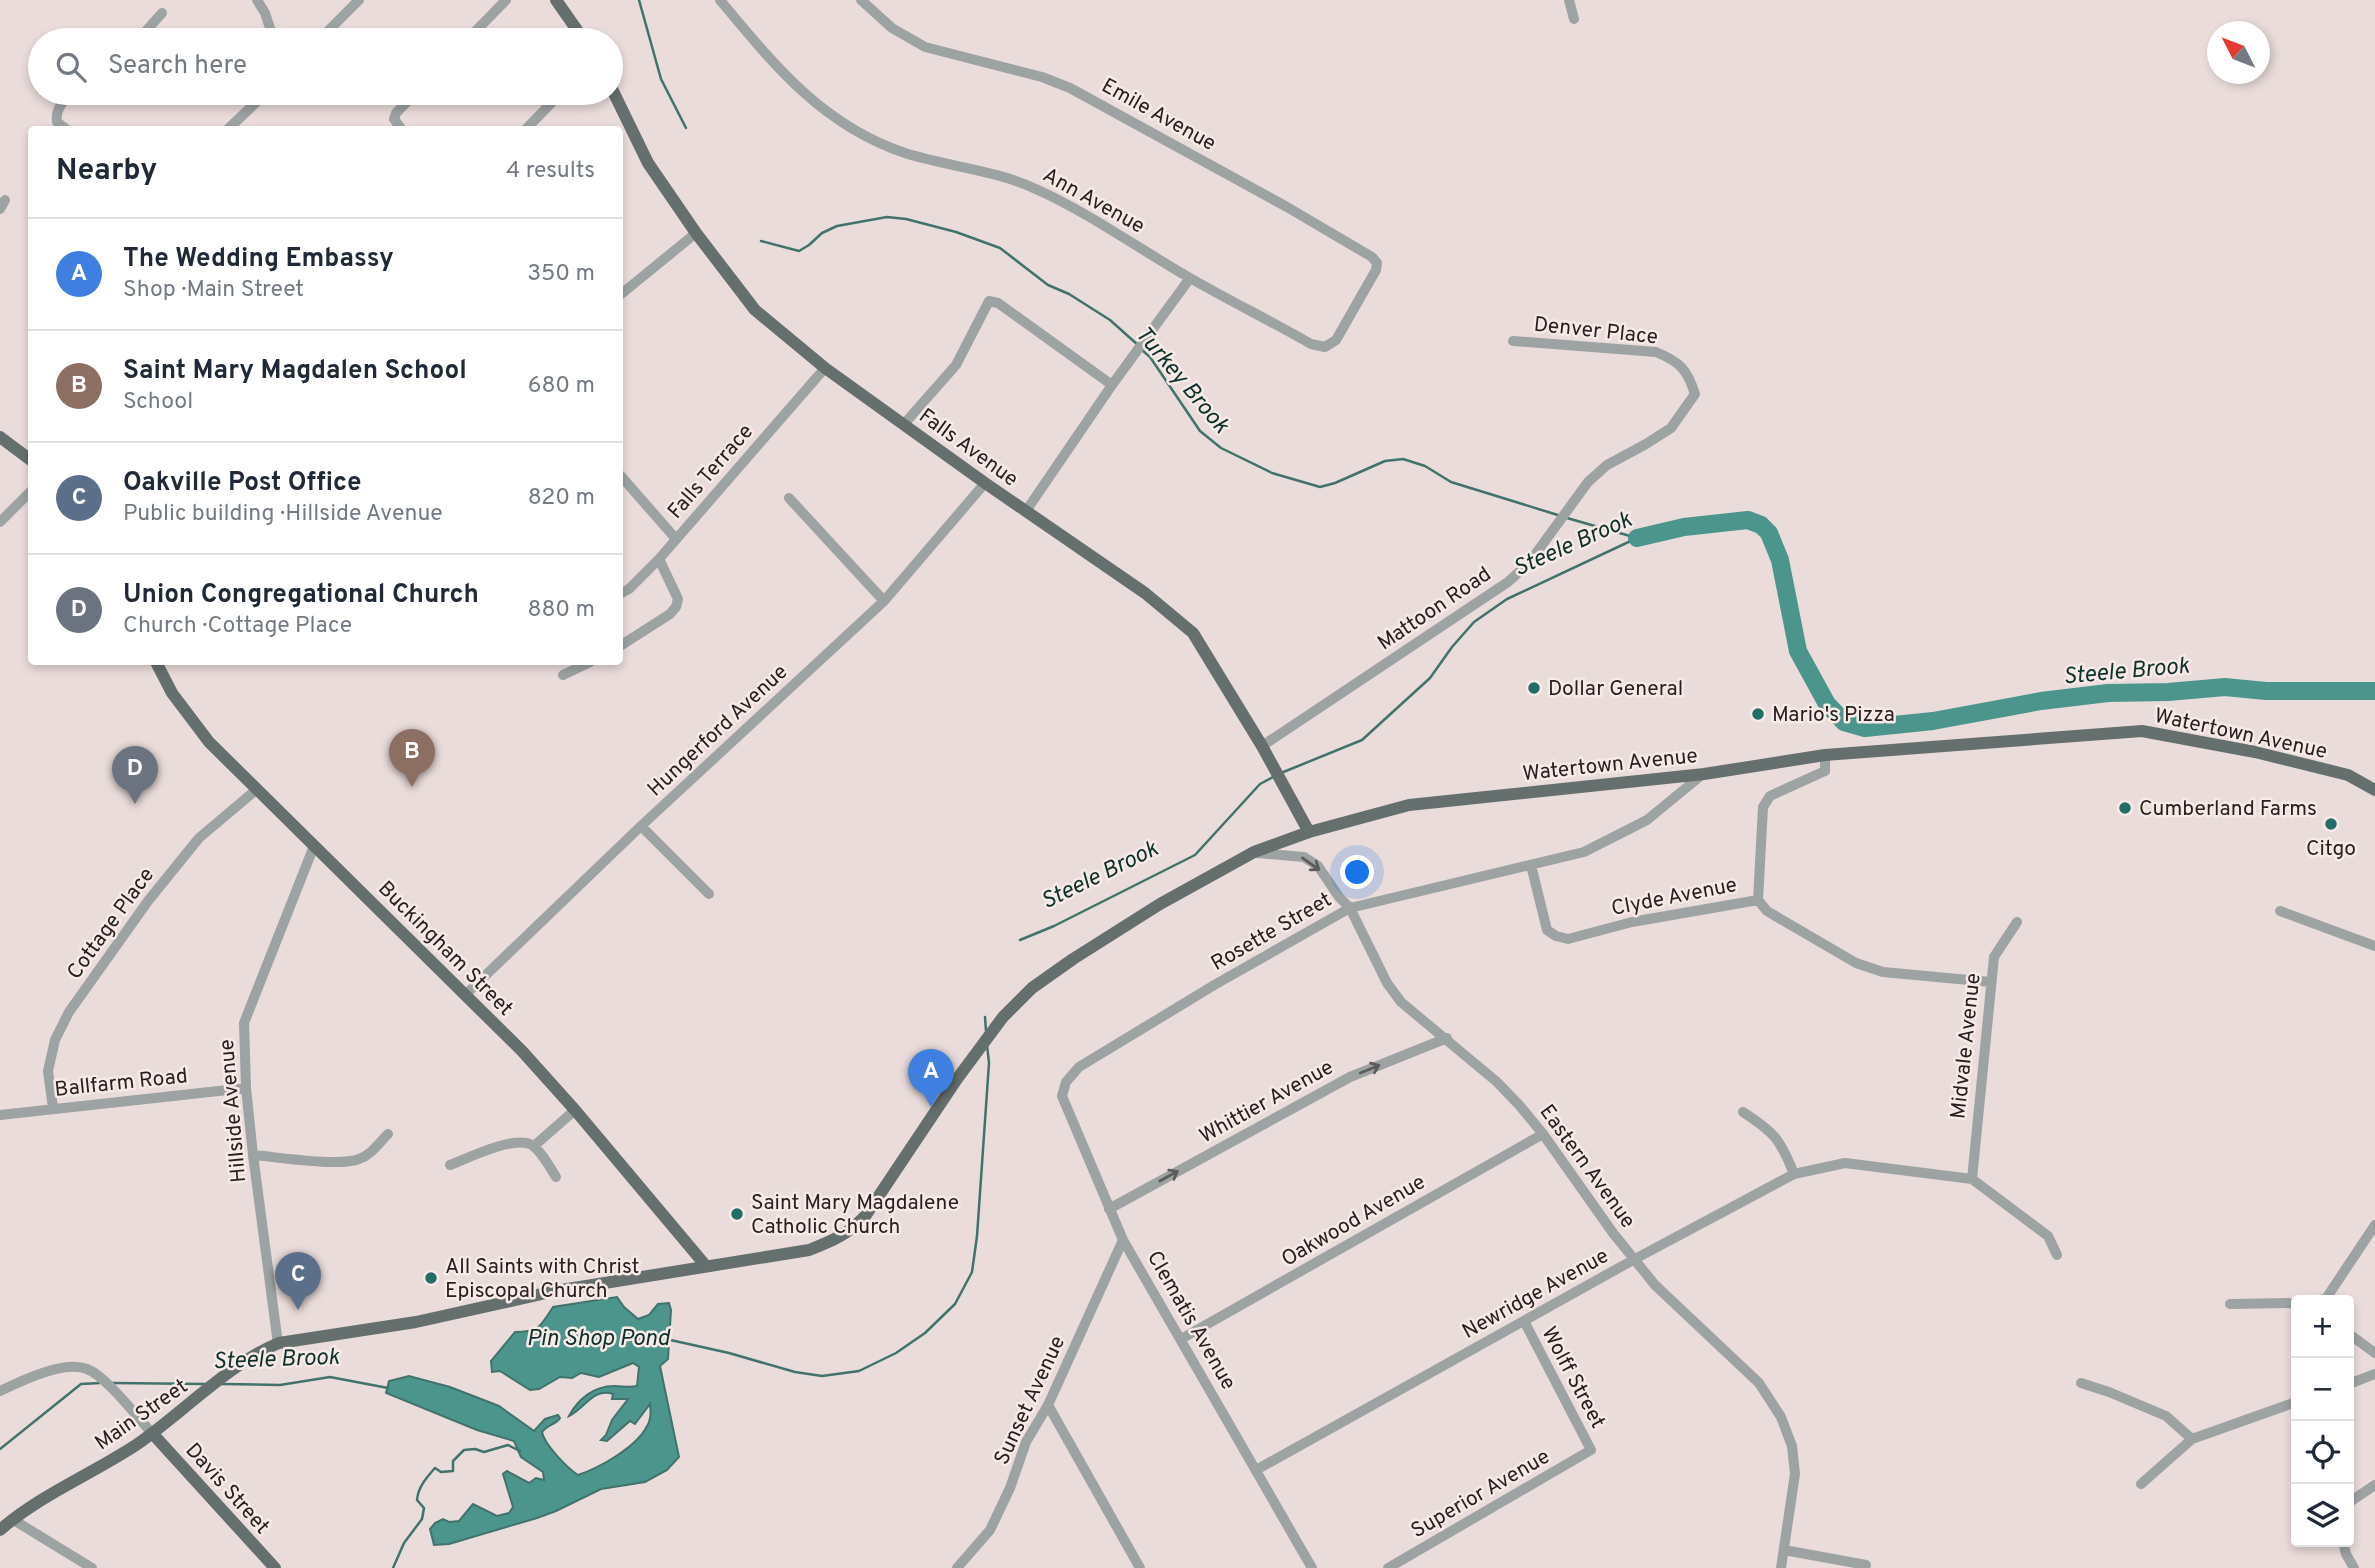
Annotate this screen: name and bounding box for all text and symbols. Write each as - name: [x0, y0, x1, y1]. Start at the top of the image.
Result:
- north arrow: [2207, 21, 2270, 84]
- search box: [28, 28, 623, 105]
- icon: search: [52, 48, 90, 86]
- text: Search here: [108, 50, 247, 83]
- street label: Emile Avenue: [1096, 73, 1220, 158]
- text: Nearby: [56, 153, 157, 190]
- text: 4 results: [506, 157, 595, 186]
- street label: Ann Avenue: [1038, 162, 1149, 240]
- text: The Wedding Embassy: [123, 243, 394, 276]
- text: A: [71, 260, 87, 289]
- text: 350 m: [527, 260, 595, 289]
- text: Shop · Main Street: [123, 276, 304, 305]
- street label: Denver Place: [1532, 312, 1659, 351]
- water label: Turkey Brook: [1128, 321, 1235, 441]
- text: Saint Mary Magdalen School: [123, 355, 467, 388]
- text: B: [71, 372, 87, 401]
- text: 680 m: [528, 372, 595, 401]
- text: School: [123, 388, 193, 417]
- street label: Falls Avenue: [913, 403, 1023, 493]
- street label: Falls Terrace: [663, 419, 760, 525]
- text: Oakville Post Office: [123, 467, 362, 500]
- text: C: [72, 484, 86, 513]
- text: 820 m: [528, 484, 595, 513]
- text: Public building · Hillside Avenue: [123, 500, 443, 529]
- water label: Steele Brook: [1509, 506, 1637, 584]
- street label: Mattoon Road: [1373, 561, 1497, 657]
- text: Union Congregational Church: [123, 579, 479, 612]
- text: D: [71, 596, 87, 625]
- text: 880 m: [527, 596, 595, 625]
- text: Church · Cottage Place: [123, 612, 352, 641]
- water label: Steele Brook: [2062, 652, 2191, 692]
- street label: Hungerford Avenue: [642, 659, 794, 803]
- place label: Dollar General: [1548, 676, 1683, 703]
- marker: Dollar General: [1526, 680, 1542, 696]
- place label: Mario's Pizza: [1772, 702, 1895, 729]
- street label: Watertown Avenue: [2152, 703, 2330, 766]
- marker: Mario's Pizza: [1750, 706, 1766, 722]
- pin: B: [389, 729, 435, 787]
- street label: Watertown Avenue: [1521, 743, 1699, 788]
- pin: D: [112, 746, 158, 804]
- place label: Cumberland Farms: [2139, 796, 2317, 823]
- marker: Cumberland Farms: [2117, 800, 2133, 816]
- marker: Citgo: [2323, 816, 2339, 832]
- water label: Steele Brook: [1037, 835, 1164, 917]
- place label: Citgo: [2306, 836, 2356, 863]
- your location: [1340, 855, 1374, 889]
- one-way arrow: [1302, 856, 1321, 871]
- street label: Cottage Place: [62, 863, 161, 985]
- street label: Clyde Avenue: [1609, 872, 1739, 923]
- street label: Buckingham Street: [372, 876, 518, 1022]
- street label: Rosette Street: [1207, 887, 1337, 978]
- street label: Midvale Avenue: [1945, 972, 1988, 1120]
- street label: Hillside Avenue: [214, 1038, 253, 1184]
- pin: A: [908, 1049, 954, 1107]
- street label: Whittier Avenue: [1195, 1054, 1339, 1150]
- one-way arrow: [1358, 1062, 1380, 1075]
- street label: Ballfarm Road: [53, 1063, 189, 1104]
- street label: Eastern Avenue: [1533, 1100, 1641, 1234]
- one-way arrow: [1158, 1169, 1178, 1183]
- street label: Oakwood Avenue: [1277, 1169, 1431, 1273]
- place label: Saint Mary Magdalene Catholic Church: [751, 1190, 959, 1241]
- marker: Saint Mary Magdalene Catholic Church: [729, 1206, 745, 1222]
- street label: Newridge Avenue: [1458, 1243, 1614, 1346]
- street label: Clematis Avenue: [1140, 1246, 1241, 1395]
- pin: C: [275, 1252, 321, 1310]
- place label: All Saints with Christ Episcopal Church: [445, 1254, 639, 1305]
- marker: All Saints with Christ Episcopal Church: [423, 1270, 439, 1286]
- map controls: [2291, 1295, 2354, 1547]
- button: +: [2291, 1295, 2354, 1358]
- street label: Wolff Street: [1535, 1322, 1611, 1433]
- water label: Pin Shop Pond: [526, 1325, 671, 1354]
- street label: Sunset Avenue: [989, 1332, 1072, 1469]
- water label: Steele Brook: [212, 1344, 340, 1377]
- button: −: [2291, 1358, 2354, 1421]
- street label: Main Street: [90, 1373, 194, 1457]
- button: locate: [2291, 1421, 2354, 1484]
- street label: Davis Street: [179, 1438, 275, 1540]
- street label: Superior Avenue: [1407, 1444, 1555, 1545]
- button: layers: [2291, 1484, 2354, 1547]

